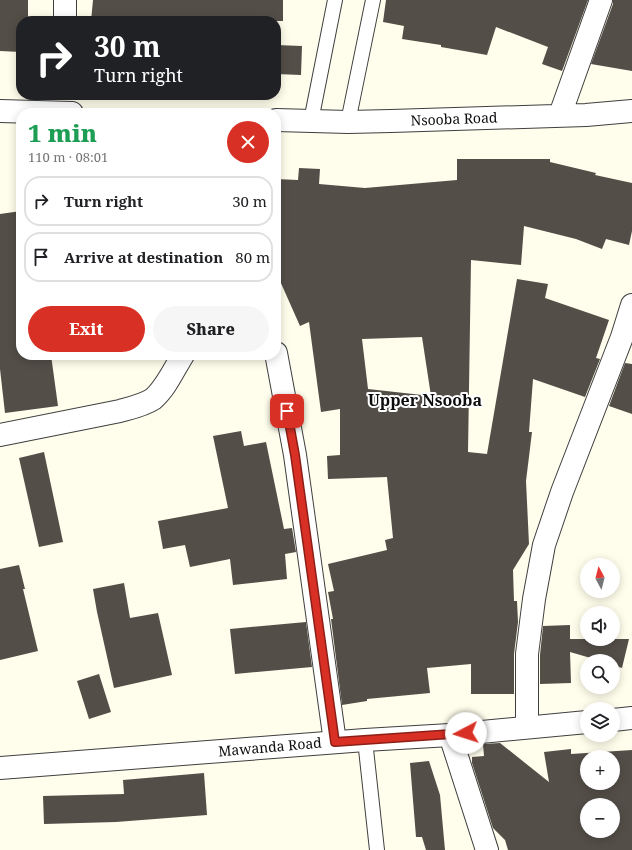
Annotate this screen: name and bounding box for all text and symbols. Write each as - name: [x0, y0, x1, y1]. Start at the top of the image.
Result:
- text: 30 m: [94, 27, 161, 65]
- icon: right: [28, 32, 80, 84]
- text: Turn right: [94, 63, 183, 87]
- street label: Nsooba Road: [410, 107, 498, 130]
- text: 1 min: [28, 116, 97, 149]
- button: close: [227, 121, 269, 163]
- text: 110 m · 08:01: [28, 148, 108, 166]
- icon: right: [30, 190, 52, 212]
- text: Turn right: [64, 191, 143, 211]
- text: 30 m: [232, 191, 267, 211]
- icon: arrive: [30, 246, 52, 268]
- text: Arrive at destination: [64, 247, 223, 267]
- text: 80 m: [235, 247, 270, 267]
- button: Exit: [28, 306, 145, 352]
- button: Share: [153, 306, 269, 352]
- district label: Upper Nsooba: [368, 389, 482, 411]
- pin: [270, 394, 304, 428]
- icon: arrive: [276, 400, 298, 422]
- north arrow: [580, 558, 620, 598]
- map controls: [580, 558, 620, 838]
- button: sound: [580, 606, 620, 646]
- button: search: [580, 654, 620, 694]
- button: layers: [580, 702, 620, 742]
- position arrow: [445, 712, 487, 754]
- street label: Mawanda Road: [217, 732, 323, 760]
- button: +: [580, 750, 620, 790]
- button: −: [580, 798, 620, 838]

